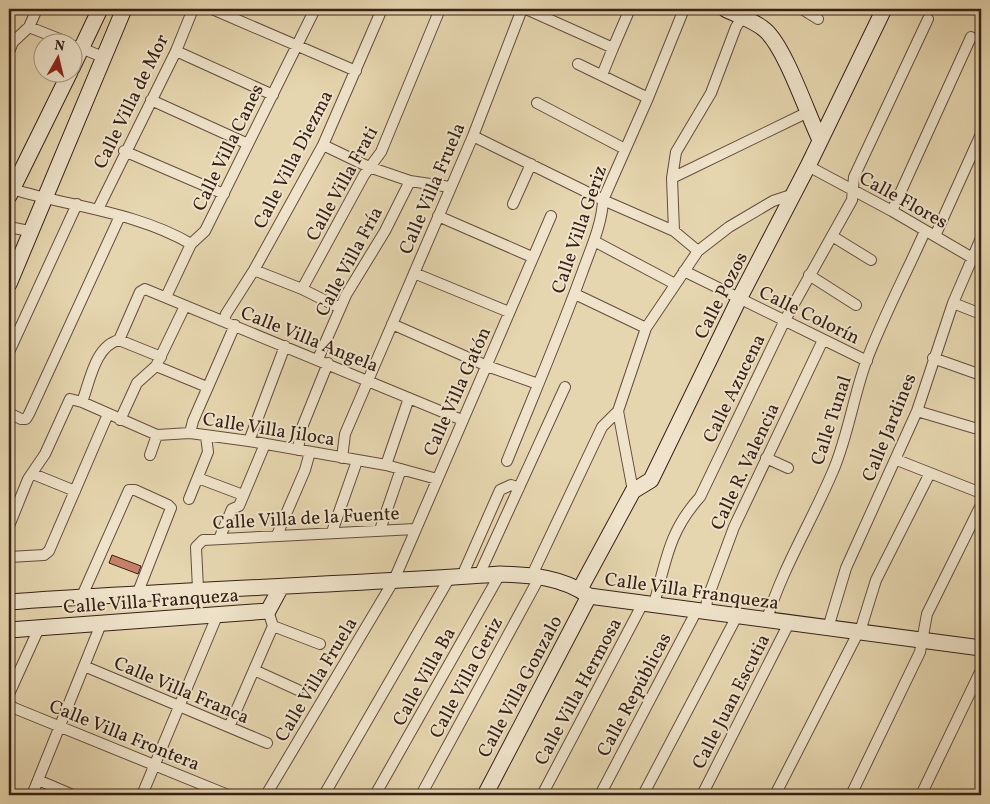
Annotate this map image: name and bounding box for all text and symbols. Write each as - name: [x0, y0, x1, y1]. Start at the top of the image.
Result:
- street label: Calle Villa de Mor: [88, 30, 176, 174]
- north arrow: [32, 32, 82, 82]
- text: N: [53, 36, 66, 57]
- street label: Calle Villa Canes: [187, 80, 271, 216]
- street label: Calle Villa Diezma: [248, 86, 340, 234]
- street label: Calle Villa Fruela: [393, 119, 472, 259]
- street label: Calle Villa Frati: [300, 122, 385, 246]
- street label: Calle Villa Geriz: [546, 162, 614, 297]
- street label: Calle Flores: [854, 166, 952, 236]
- street label: Calle Villa Fría: [310, 202, 390, 322]
- street label: Calle Pozos: [689, 248, 755, 344]
- street label: Calle Colorín: [754, 280, 864, 351]
- street label: Calle Villa Angela: [236, 300, 382, 379]
- street label: Calle Villa Gatón: [418, 323, 498, 461]
- street label: Calle Azucena: [697, 330, 772, 448]
- street label: Calle Jardines: [856, 370, 923, 486]
- street label: Calle Tunal: [805, 372, 859, 469]
- street label: Calle R. Valencia: [705, 399, 787, 535]
- street label: Calle Villa Jiloca: [201, 407, 337, 453]
- street label: Calle Villa de la Fuente: [212, 501, 400, 537]
- street label: Calle Villa Franqueza: [603, 567, 781, 617]
- street label: Calle Villa Franqueza: [63, 583, 240, 621]
- street label: Calle Villa Gonzalo: [472, 611, 569, 763]
- street label: Calle Villa Fruela: [269, 613, 364, 747]
- street label: Calle Villa Geriz: [424, 613, 510, 743]
- street label: Calle Villa Hermosa: [529, 614, 629, 770]
- street label: Calle Villa Ba: [387, 623, 463, 731]
- street label: Calle Repúblicas: [591, 628, 678, 762]
- street label: Calle Juan Escutia: [687, 630, 777, 774]
- street label: Calle Villa Franca: [110, 651, 253, 731]
- street label: Calle Villa Frontera: [45, 694, 203, 778]

